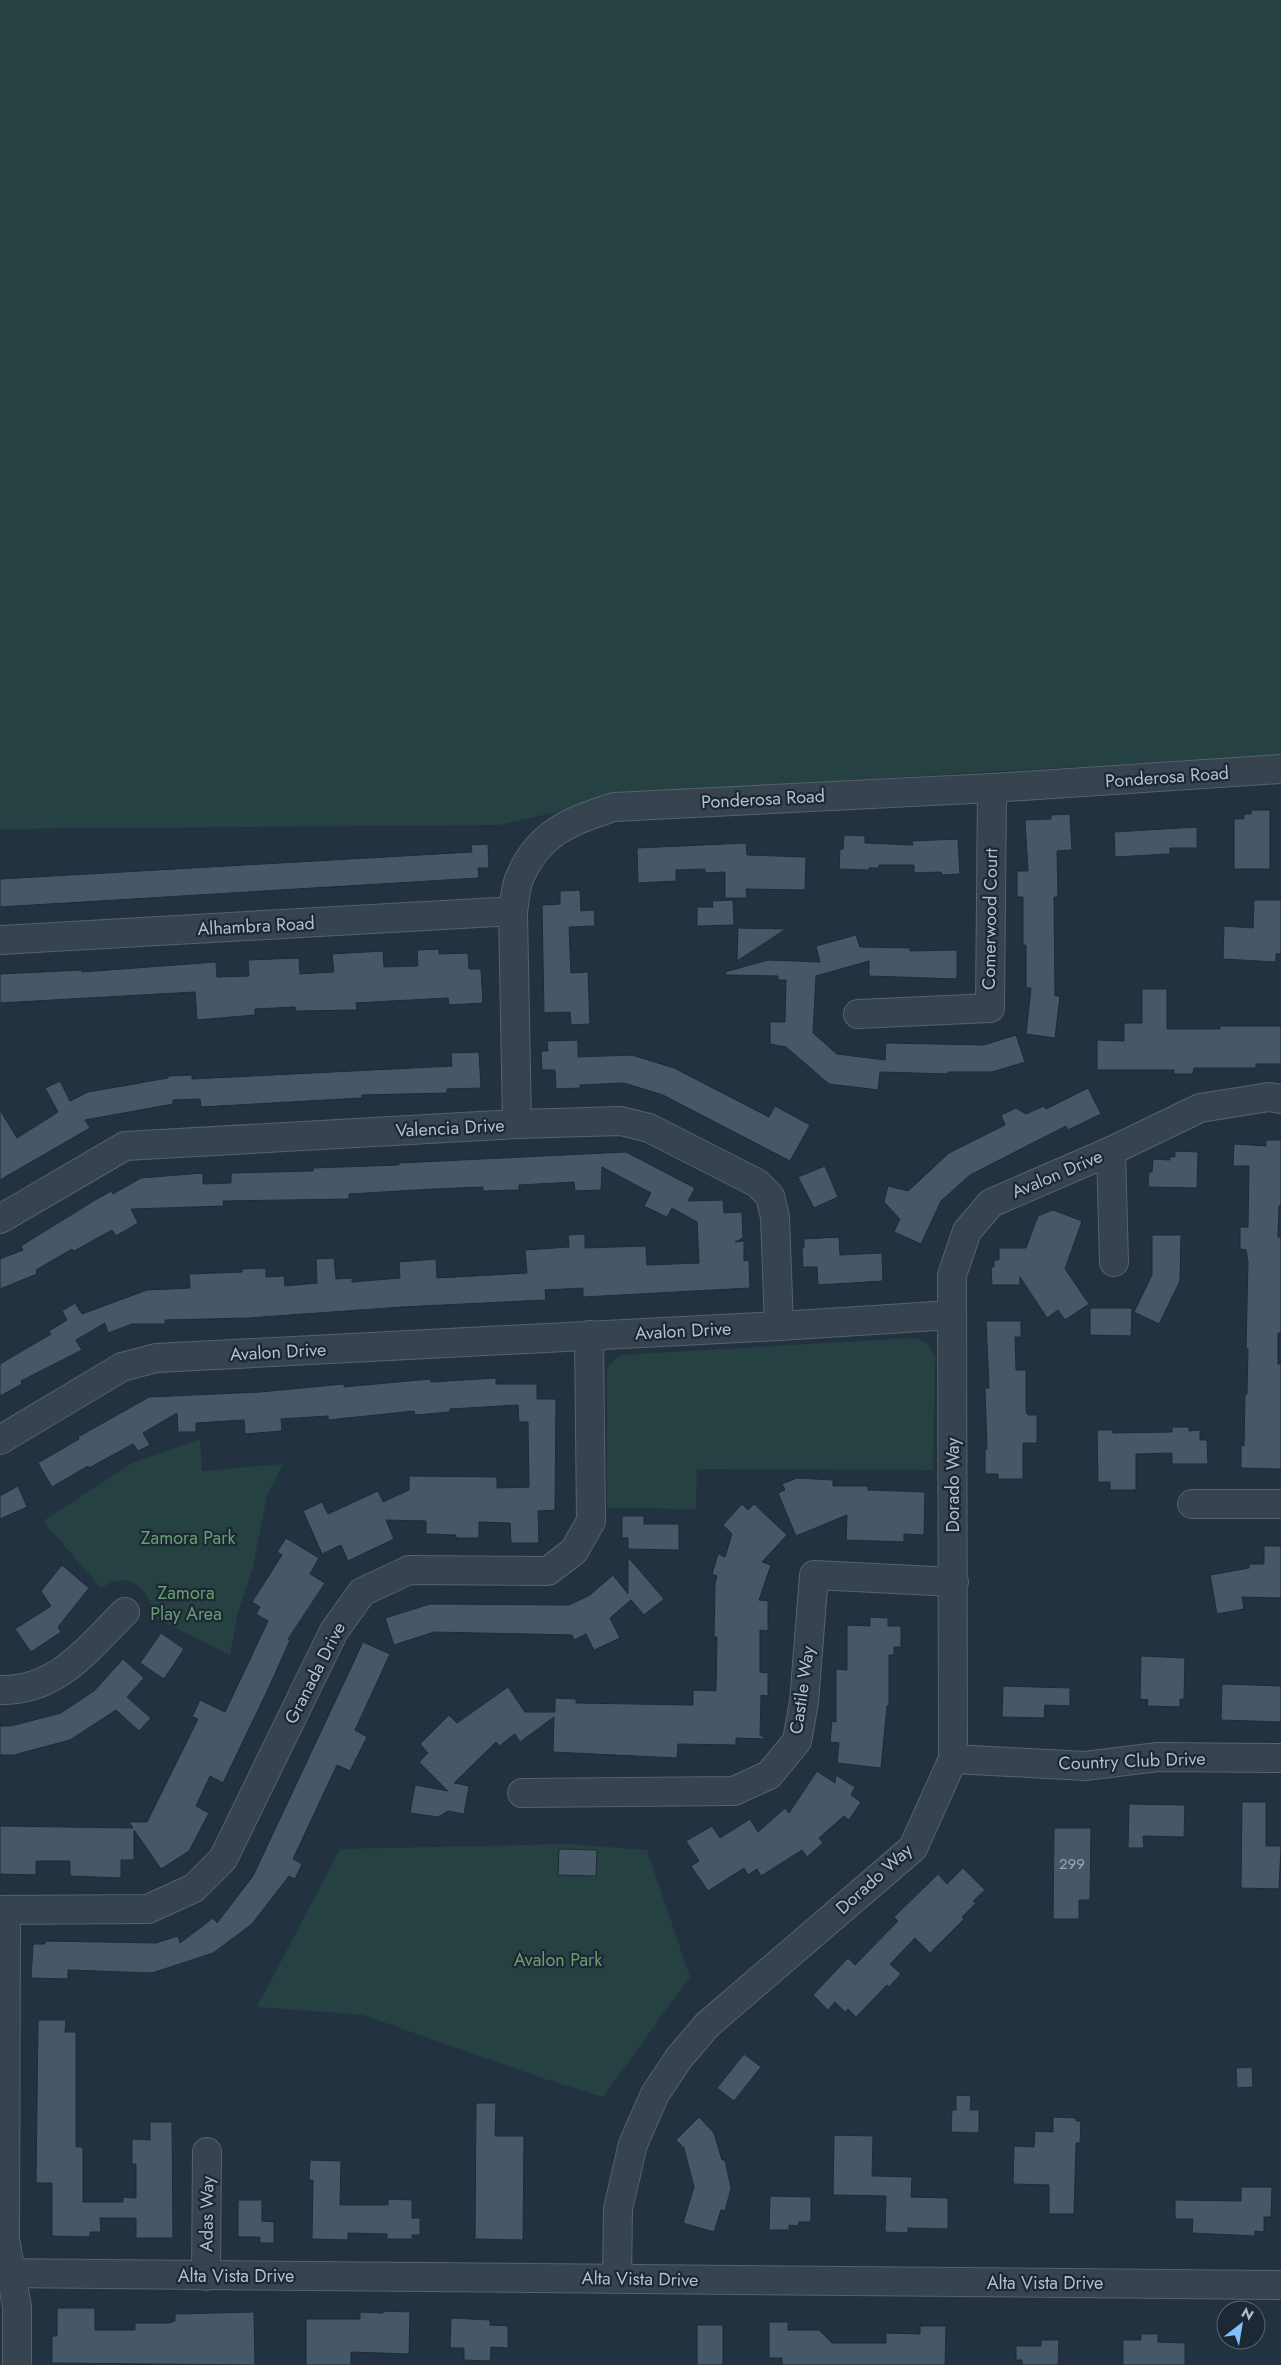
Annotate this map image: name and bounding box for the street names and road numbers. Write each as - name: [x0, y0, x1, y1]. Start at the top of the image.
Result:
- street label: Ponderosa Road: [1104, 760, 1230, 794]
- street label: Ponderosa Road: [700, 783, 826, 815]
- street label: Comerwood Court: [976, 847, 1004, 990]
- street label: Alhambra Road: [197, 910, 315, 942]
- street label: Valencia Drive: [395, 1112, 505, 1144]
- street label: Avalon Drive: [1008, 1143, 1106, 1205]
- street label: Avalon Drive: [634, 1315, 732, 1347]
- street label: Avalon Drive: [229, 1336, 327, 1368]
- street label: Dorado Way: [940, 1437, 966, 1532]
- street label: Granada Drive: [278, 1618, 352, 1728]
- street label: Castile Way: [783, 1644, 821, 1736]
- street label: Country Club Drive: [1058, 1745, 1206, 1777]
- street label: Dorado Way: [830, 1838, 918, 1920]
- street label: Adas Way: [193, 2176, 221, 2252]
- street label: Alta Vista Drive: [178, 2263, 294, 2289]
- street label: Alta Vista Drive: [581, 2265, 699, 2293]
- street label: Alta Vista Drive: [987, 2270, 1103, 2296]

